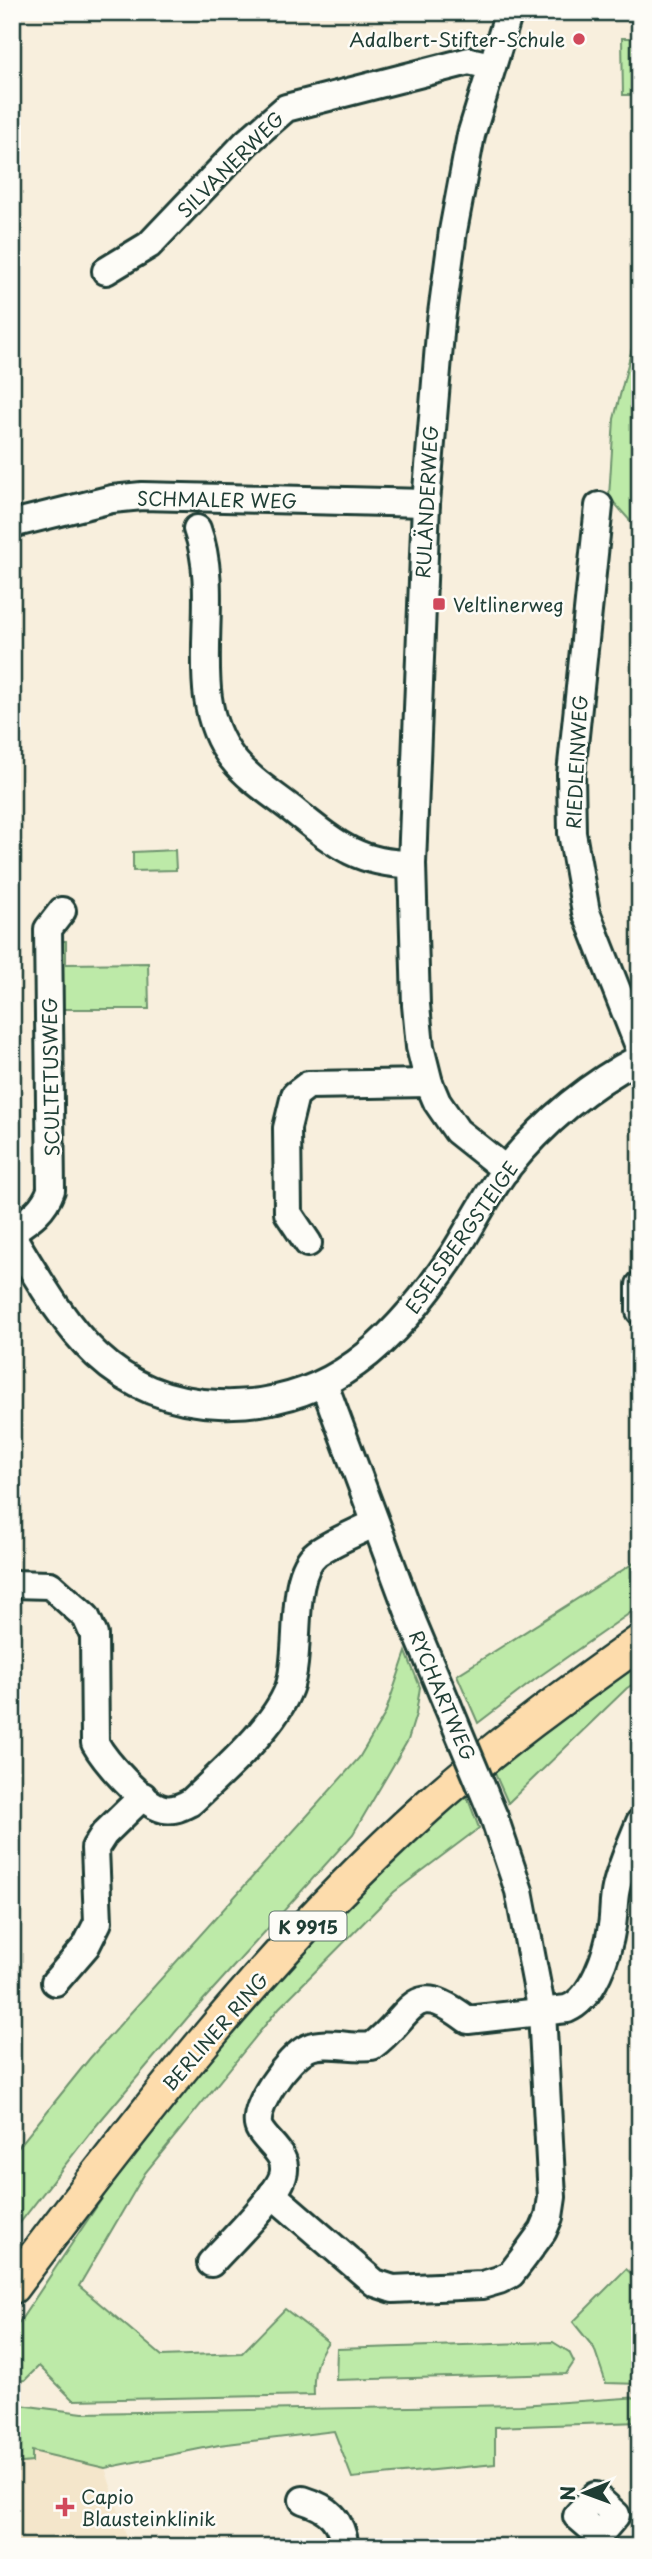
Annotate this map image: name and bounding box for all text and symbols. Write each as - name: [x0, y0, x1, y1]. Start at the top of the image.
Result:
- place label: Adalbert-Stifter-Schule: [349, 25, 565, 53]
- marker: Adalbert-Stifter-Schule: [571, 31, 587, 47]
- street label: SILVANERWEG: [170, 104, 290, 224]
- street label: RULÄNDERWEG: [408, 425, 444, 579]
- street label: SCHMALER WEG: [137, 484, 297, 514]
- place label: Veltlinerweg: [453, 590, 564, 618]
- marker: Veltlinerweg: [431, 596, 447, 612]
- street label: RIEDLEINWEG: [559, 694, 593, 830]
- street label: SCULTETUSWEG: [35, 997, 65, 1157]
- street label: ESELSBERGSTEIGE: [398, 1155, 524, 1319]
- street label: RYCHARTWEG: [403, 1626, 483, 1764]
- road number: K 9915: [270, 1912, 346, 1940]
- street label: BERLINER RING: [155, 1965, 275, 2097]
- north arrow: [550, 2458, 620, 2528]
- place label: Capio Blausteinklinik: [81, 2482, 216, 2532]
- text: N: [553, 2486, 581, 2501]
- marker: Capio Blausteinklinik: [55, 2497, 75, 2517]

